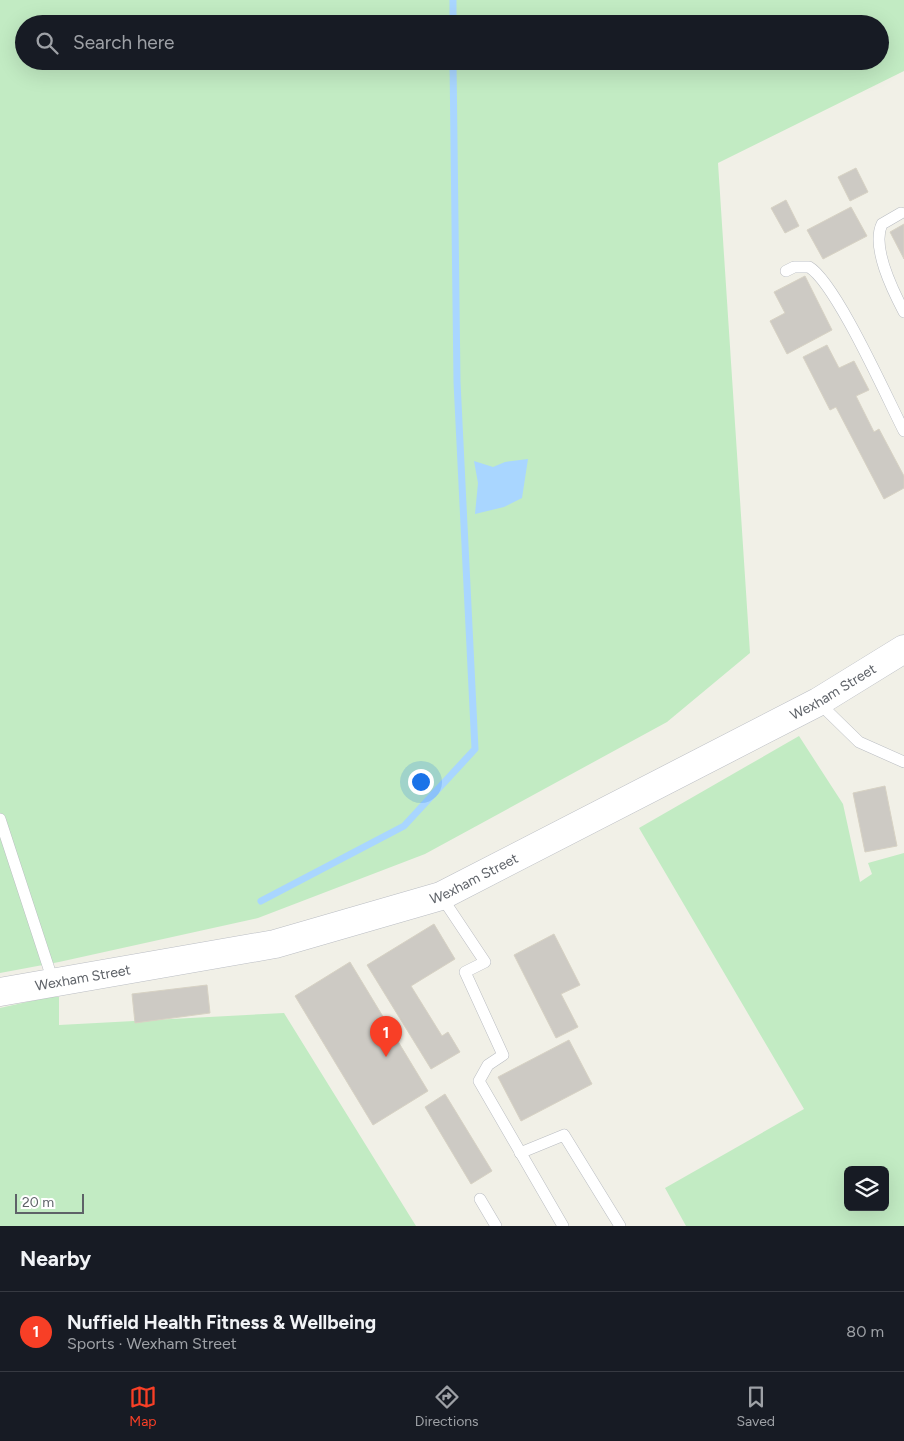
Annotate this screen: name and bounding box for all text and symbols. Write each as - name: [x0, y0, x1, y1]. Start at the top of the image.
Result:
- search box: [15, 15, 889, 70]
- icon: search: [33, 29, 61, 57]
- text: Search here: [73, 31, 175, 54]
- street label: Wexham Street: [787, 660, 879, 724]
- your location: [408, 769, 434, 795]
- street label: Wexham Street: [428, 850, 521, 908]
- street label: Wexham Street: [34, 961, 132, 995]
- pin: 1: [370, 1016, 402, 1057]
- map controls: [844, 1166, 889, 1211]
- button: layers: [844, 1166, 889, 1211]
- scale bar: [15, 1191, 84, 1214]
- text: 20 m: [22, 1194, 54, 1211]
- text: Nearby: [20, 1246, 91, 1271]
- text: Nuffield Health Fitness & Wellbeing: [67, 1311, 376, 1334]
- text: 1: [33, 1322, 39, 1341]
- text: 80 m: [846, 1322, 884, 1341]
- text: Sports · Wexham Street: [67, 1334, 237, 1353]
- tab: Map: [129, 1383, 157, 1430]
- tab: Directions: [415, 1383, 479, 1430]
- tab: Saved: [736, 1383, 775, 1430]

